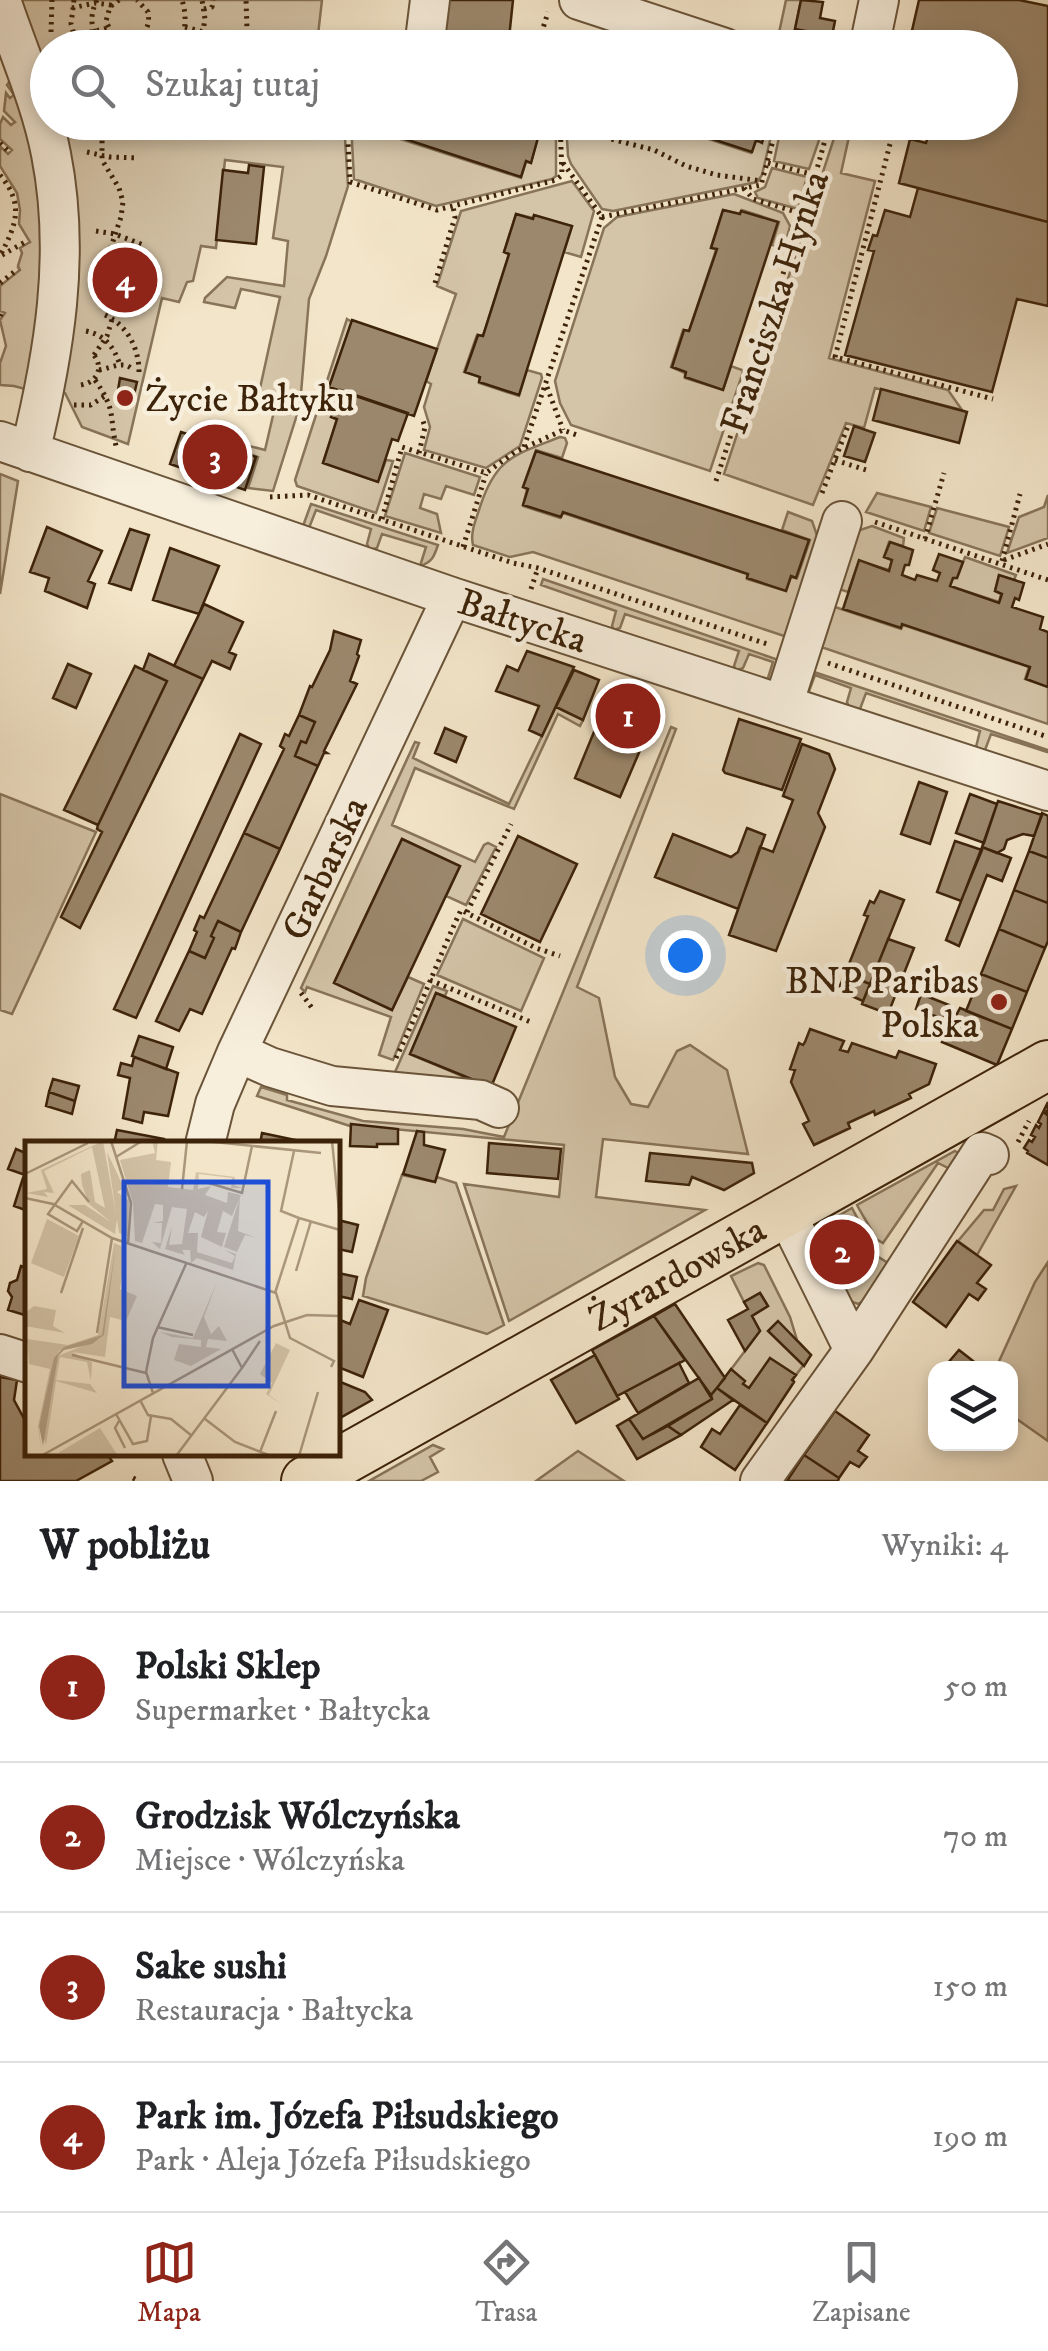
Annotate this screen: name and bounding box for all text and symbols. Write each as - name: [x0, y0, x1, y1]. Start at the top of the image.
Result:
- search box: [30, 30, 1018, 140]
- icon: search: [65, 58, 120, 113]
- text: Szukaj tutaj: [145, 61, 320, 109]
- street label: Franciszka Hynka: [711, 165, 841, 440]
- pin: 4: [92, 242, 158, 318]
- place label: Życie Bałtyku: [145, 376, 355, 424]
- marker: Życie Bałtyku: [114, 387, 136, 409]
- pin: 3: [182, 420, 248, 494]
- street label: Bałtycka: [452, 579, 593, 665]
- pin: 1: [596, 678, 660, 754]
- street label: Garbarska: [272, 790, 380, 948]
- your location: [660, 930, 711, 981]
- place label: BNP Paribas Polska: [785, 958, 979, 1050]
- marker: BNP Paribas Polska: [988, 991, 1010, 1013]
- inset map: [25, 1141, 340, 1456]
- street label: Żyrardowska: [581, 1206, 775, 1344]
- pin: 2: [810, 1214, 874, 1290]
- map controls: [928, 1361, 1018, 1451]
- button: layers: [928, 1361, 1018, 1451]
- text: W pobliżu: [40, 1520, 210, 1572]
- text: Wyniki: 4: [882, 1526, 1008, 1566]
- text: Polski Sklep: [135, 1643, 320, 1691]
- text: 1: [67, 1667, 78, 1707]
- text: 50 m: [944, 1667, 1008, 1707]
- text: Supermarket · Bałtycka: [135, 1691, 430, 1731]
- text: Grodzisk Wólczyńska: [135, 1793, 460, 1841]
- text: 2: [65, 1817, 80, 1857]
- text: 70 m: [943, 1817, 1008, 1857]
- text: Miejsce · Wólczyńska: [135, 1841, 405, 1881]
- text: Sake sushi: [135, 1943, 287, 1991]
- text: 3: [67, 1967, 78, 2007]
- text: 150 m: [932, 1967, 1008, 2007]
- text: Restauracja · Bałtycka: [135, 1991, 413, 2031]
- text: Park im. Józefa Piłsudskiego: [135, 2093, 558, 2141]
- text: 4: [63, 2117, 82, 2157]
- text: 190 m: [932, 2117, 1008, 2157]
- text: Park · Aleja Józefa Piłsudskiego: [135, 2141, 531, 2181]
- tab: Mapa: [137, 2235, 201, 2330]
- tab: Trasa: [475, 2235, 537, 2330]
- tab: Zapisane: [812, 2235, 911, 2330]

